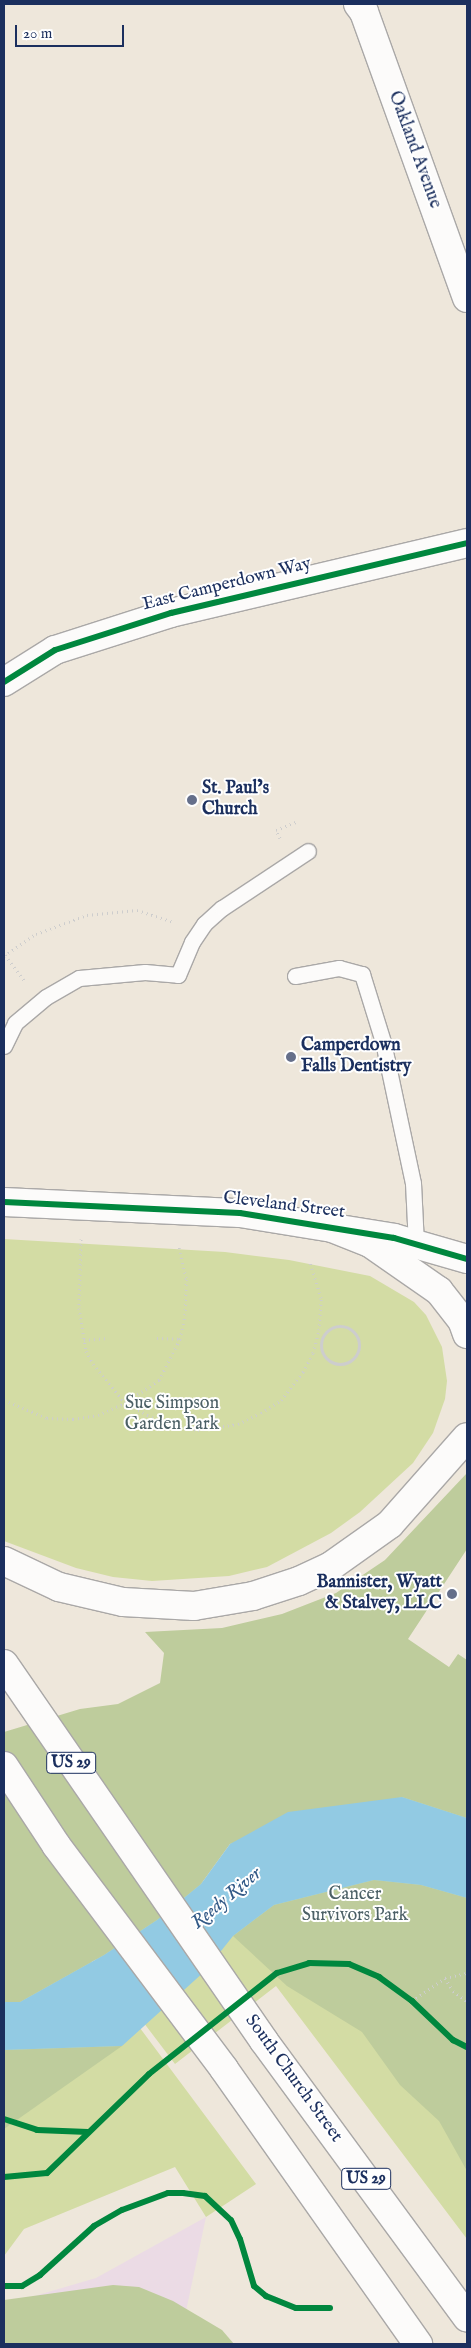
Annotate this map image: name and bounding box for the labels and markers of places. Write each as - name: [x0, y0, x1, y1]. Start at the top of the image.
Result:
- place label: St. Paul’s Church: [202, 779, 269, 822]
- marker: St. Paul’s Church: [186, 794, 198, 806]
- place label: Camperdown Falls Dentistry: [301, 1036, 411, 1078]
- marker: Camperdown Falls Dentistry: [285, 1051, 297, 1063]
- place label: Bannister, Wyatt & Stalvey, LLC: [317, 1573, 442, 1616]
- marker: Bannister, Wyatt & Stalvey, LLC: [446, 1588, 458, 1600]

